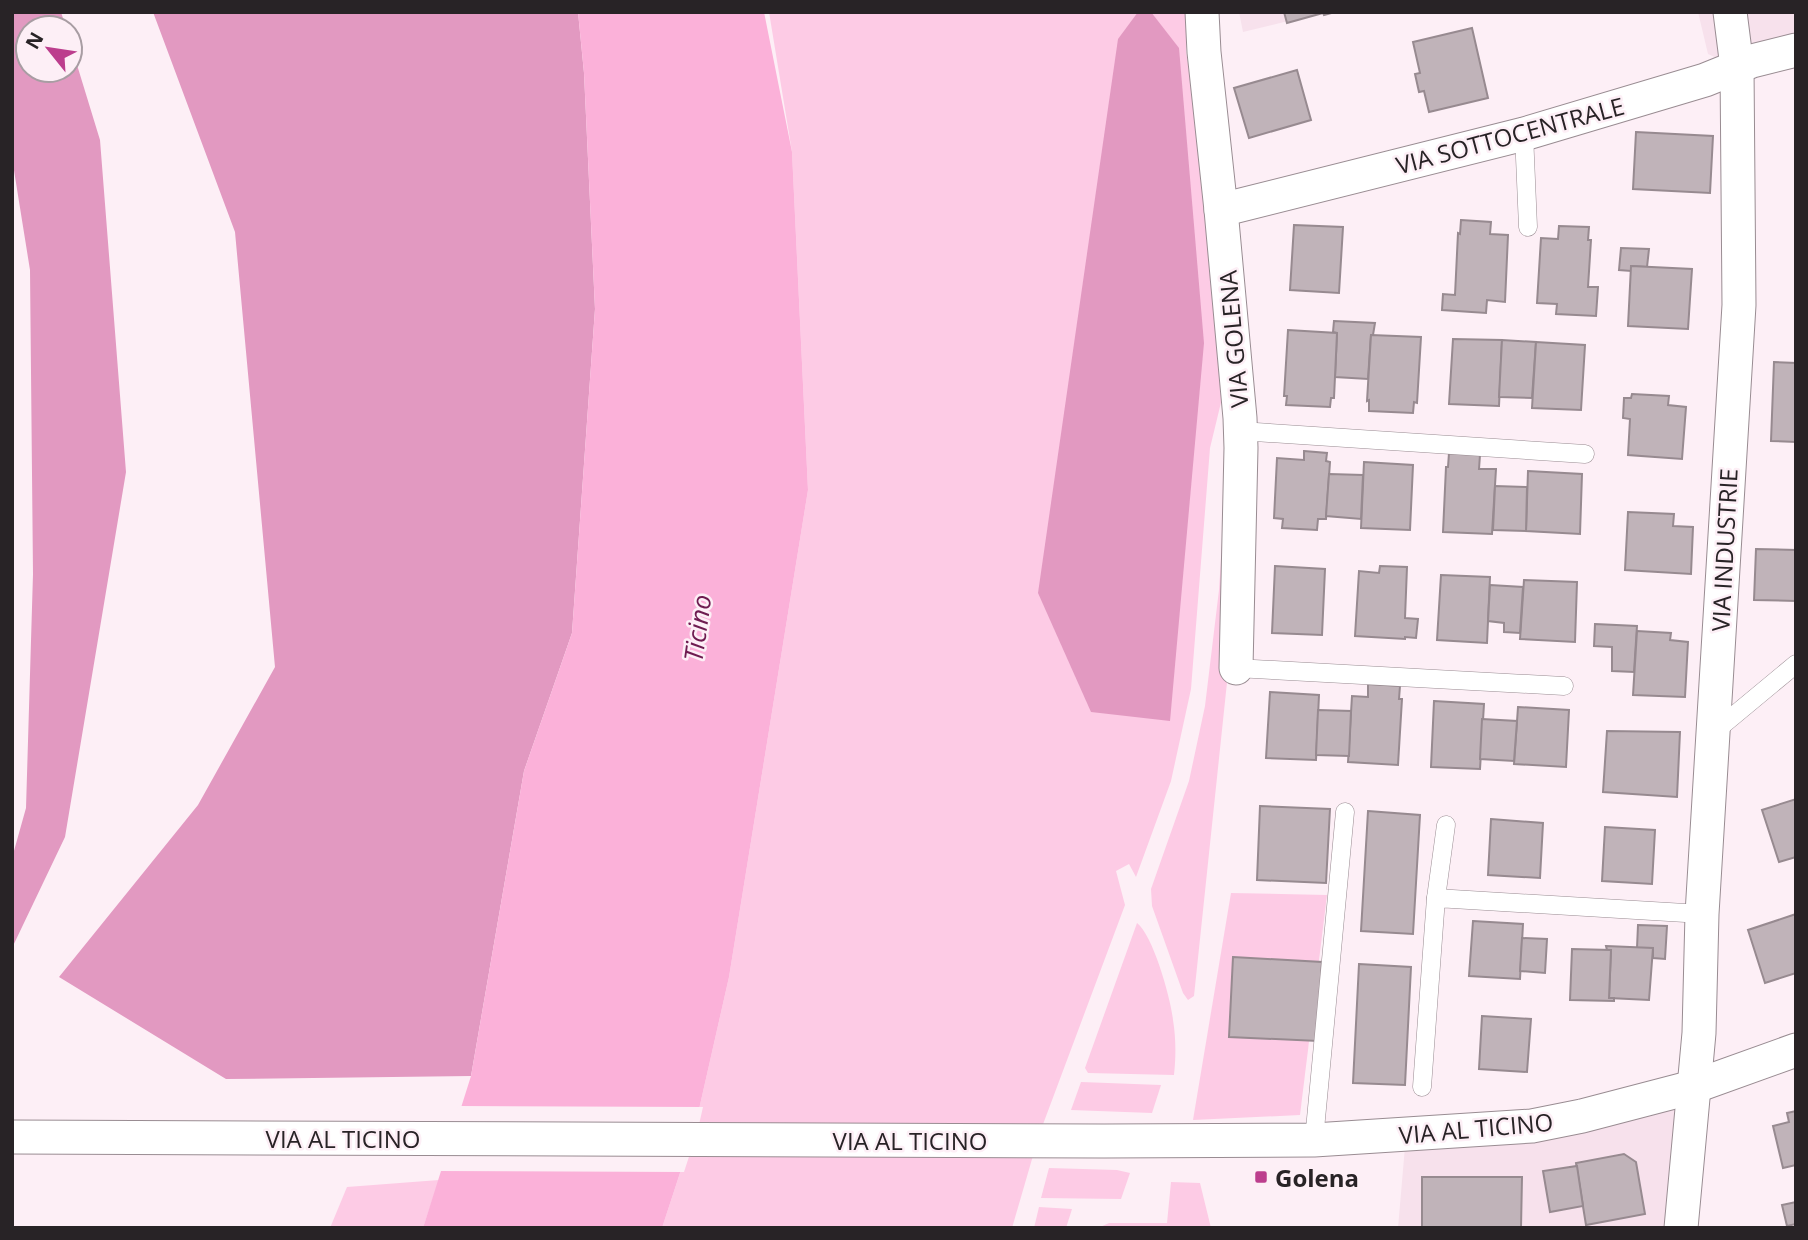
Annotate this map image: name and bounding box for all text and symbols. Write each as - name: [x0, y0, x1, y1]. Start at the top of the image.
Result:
- north arrow: [14, 14, 84, 84]
- text: N: [19, 27, 49, 54]
- street label: VIA SOTTOCENTRALE: [1392, 89, 1628, 181]
- street label: VIA GOLENA: [1210, 268, 1255, 409]
- street label: VIA INDUSTRIE: [1703, 468, 1745, 632]
- water label: Ticino: [674, 592, 720, 664]
- street label: VIA AL TICINO: [1397, 1105, 1555, 1151]
- street label: VIA AL TICINO: [266, 1122, 420, 1155]
- street label: VIA AL TICINO: [833, 1124, 987, 1157]
- place label: Golena: [1275, 1161, 1359, 1194]
- marker: Golena: [1253, 1169, 1269, 1185]

